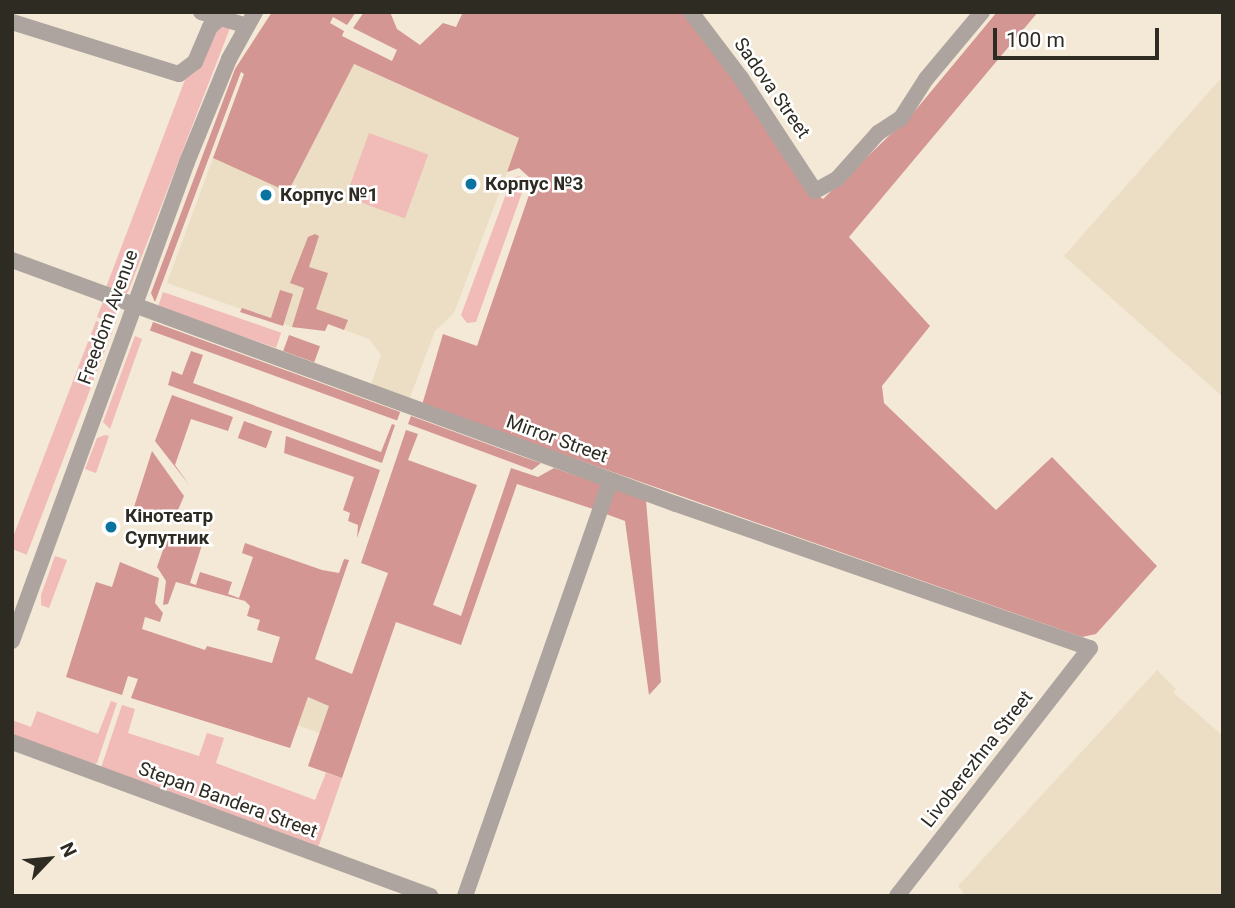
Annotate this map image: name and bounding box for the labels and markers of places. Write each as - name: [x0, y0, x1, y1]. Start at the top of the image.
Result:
- place label: Корпус №3: [485, 173, 583, 195]
- marker: Корпус №3: [463, 176, 479, 192]
- place label: Корпус №1: [280, 184, 378, 206]
- marker: Корпус №1: [258, 187, 274, 203]
- place label: Кінотеатр Супутник: [125, 505, 213, 549]
- marker: Кінотеатр Супутник: [103, 519, 119, 535]

